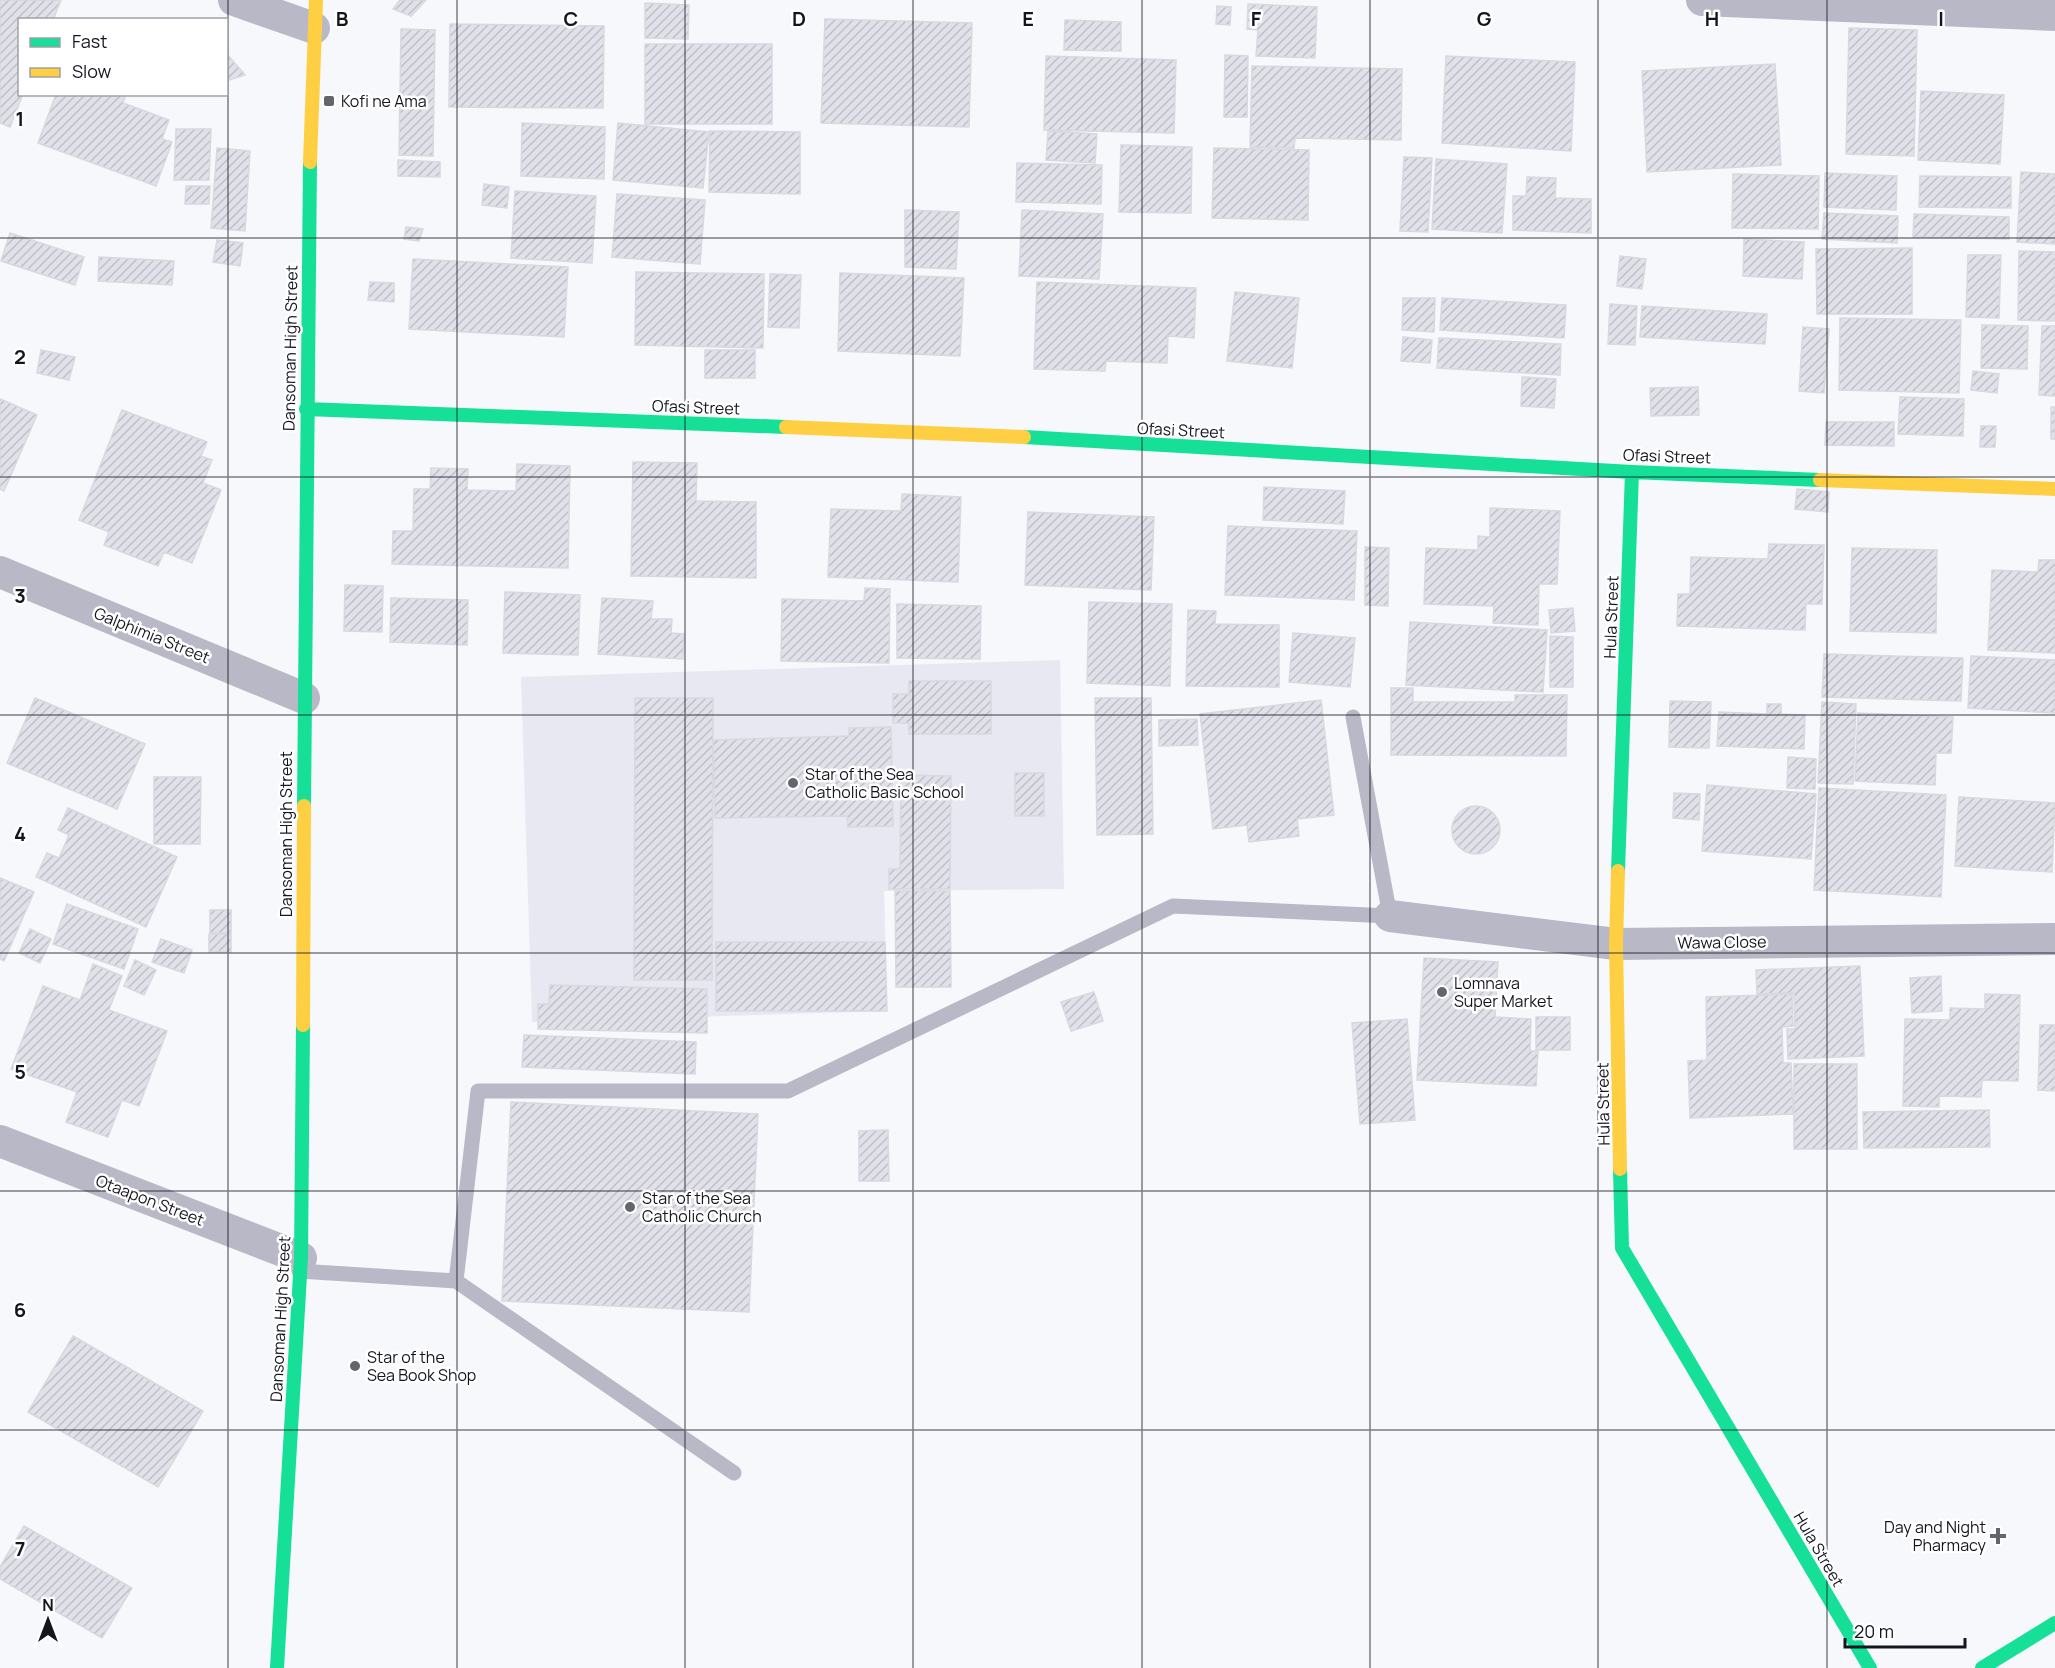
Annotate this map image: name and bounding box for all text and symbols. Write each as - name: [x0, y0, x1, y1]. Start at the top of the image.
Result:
- text: B: [336, 5, 349, 32]
- text: C: [564, 5, 578, 32]
- text: D: [792, 5, 806, 32]
- text: E: [1022, 5, 1034, 32]
- text: F: [1251, 5, 1262, 32]
- text: G: [1477, 5, 1492, 32]
- text: H: [1705, 5, 1719, 32]
- text: I: [1938, 5, 1944, 32]
- legend: [18, 18, 228, 96]
- text: Fast: [72, 29, 107, 53]
- text: Slow: [72, 59, 112, 83]
- place label: Kofi ne Ama: [341, 90, 427, 112]
- marker: Kofi ne Ama: [322, 94, 336, 108]
- text: 1: [16, 105, 24, 132]
- street label: Dansoman High Street: [278, 265, 302, 431]
- text: 2: [14, 343, 26, 370]
- street label: Ofasi Street: [652, 394, 740, 420]
- street label: Ofasi Street: [1136, 417, 1226, 443]
- street label: Ofasi Street: [1623, 443, 1711, 469]
- street label: Hula Street: [1599, 575, 1623, 659]
- text: 3: [14, 582, 26, 609]
- street label: Galphimia Street: [91, 602, 213, 668]
- street label: Dansoman High Street: [275, 751, 297, 917]
- place label: Star of the Sea Catholic Basic School: [805, 763, 964, 803]
- marker: Star of the Sea Catholic Basic School: [786, 776, 800, 790]
- text: 4: [14, 820, 26, 847]
- street label: Wawa Close: [1677, 930, 1767, 954]
- place label: Lomnava Super Market: [1454, 972, 1553, 1012]
- marker: Lomnava Super Market: [1435, 985, 1449, 999]
- text: 5: [14, 1058, 26, 1085]
- street label: Hula Street: [1591, 1062, 1615, 1146]
- street label: Otaapon Street: [93, 1169, 207, 1231]
- place label: Star of the Sea Catholic Church: [642, 1187, 762, 1227]
- marker: Star of the Sea Catholic Church: [623, 1200, 637, 1214]
- street label: Dansoman High Street: [265, 1236, 295, 1402]
- text: 6: [14, 1296, 26, 1323]
- place label: Star of the Sea Book Shop: [367, 1346, 476, 1386]
- marker: Star of the Sea Book Shop: [348, 1359, 362, 1373]
- street label: Hula Street: [1789, 1507, 1849, 1591]
- place label: Day and Night Pharmacy: [1884, 1516, 1987, 1556]
- marker: Day and Night Pharmacy: [1991, 1529, 2005, 1543]
- text: 7: [15, 1535, 25, 1562]
- north arrow: [18, 1590, 78, 1650]
- text: N: [42, 1594, 54, 1616]
- scale bar: [1845, 1611, 1965, 1649]
- text: 20 m: [1854, 1619, 1894, 1643]

